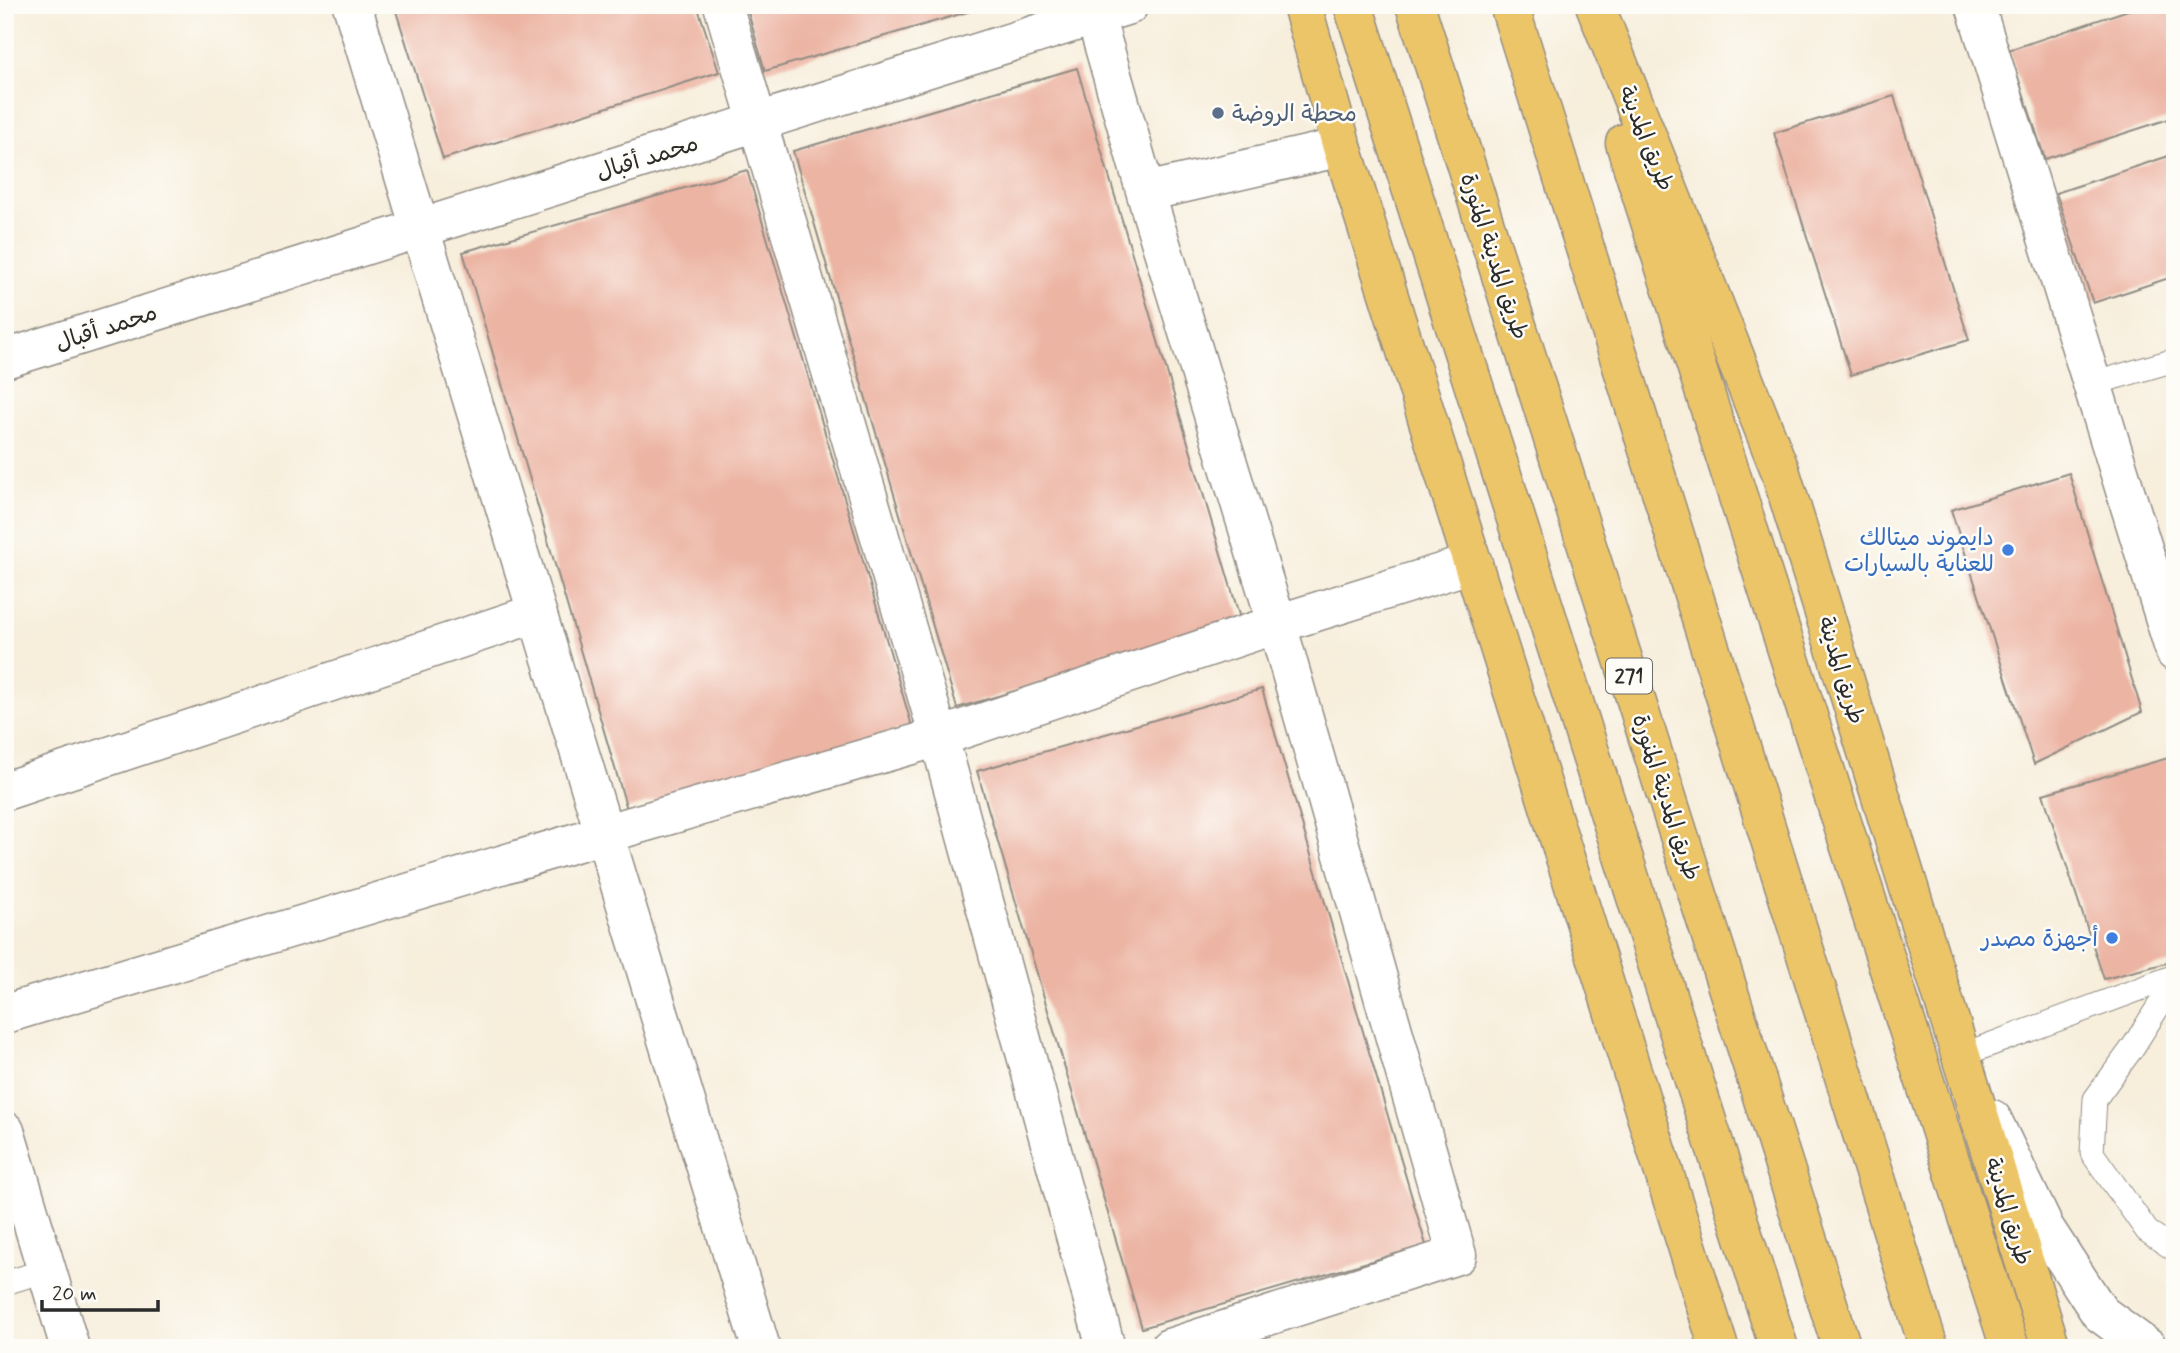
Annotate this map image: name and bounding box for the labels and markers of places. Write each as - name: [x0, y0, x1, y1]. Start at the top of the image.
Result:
- place label: محطة الروضة: [1232, 100, 1357, 130]
- marker: محطة الروضة: [1210, 105, 1226, 121]
- place label: دايموند ميتالك للعناية بالسيارات: [1844, 524, 1994, 580]
- marker: دايموند ميتالك للعناية بالسيارات: [2000, 542, 2016, 558]
- place label: أجهزة مصدر: [1980, 924, 2098, 955]
- marker: أجهزة مصدر: [2104, 930, 2120, 946]

